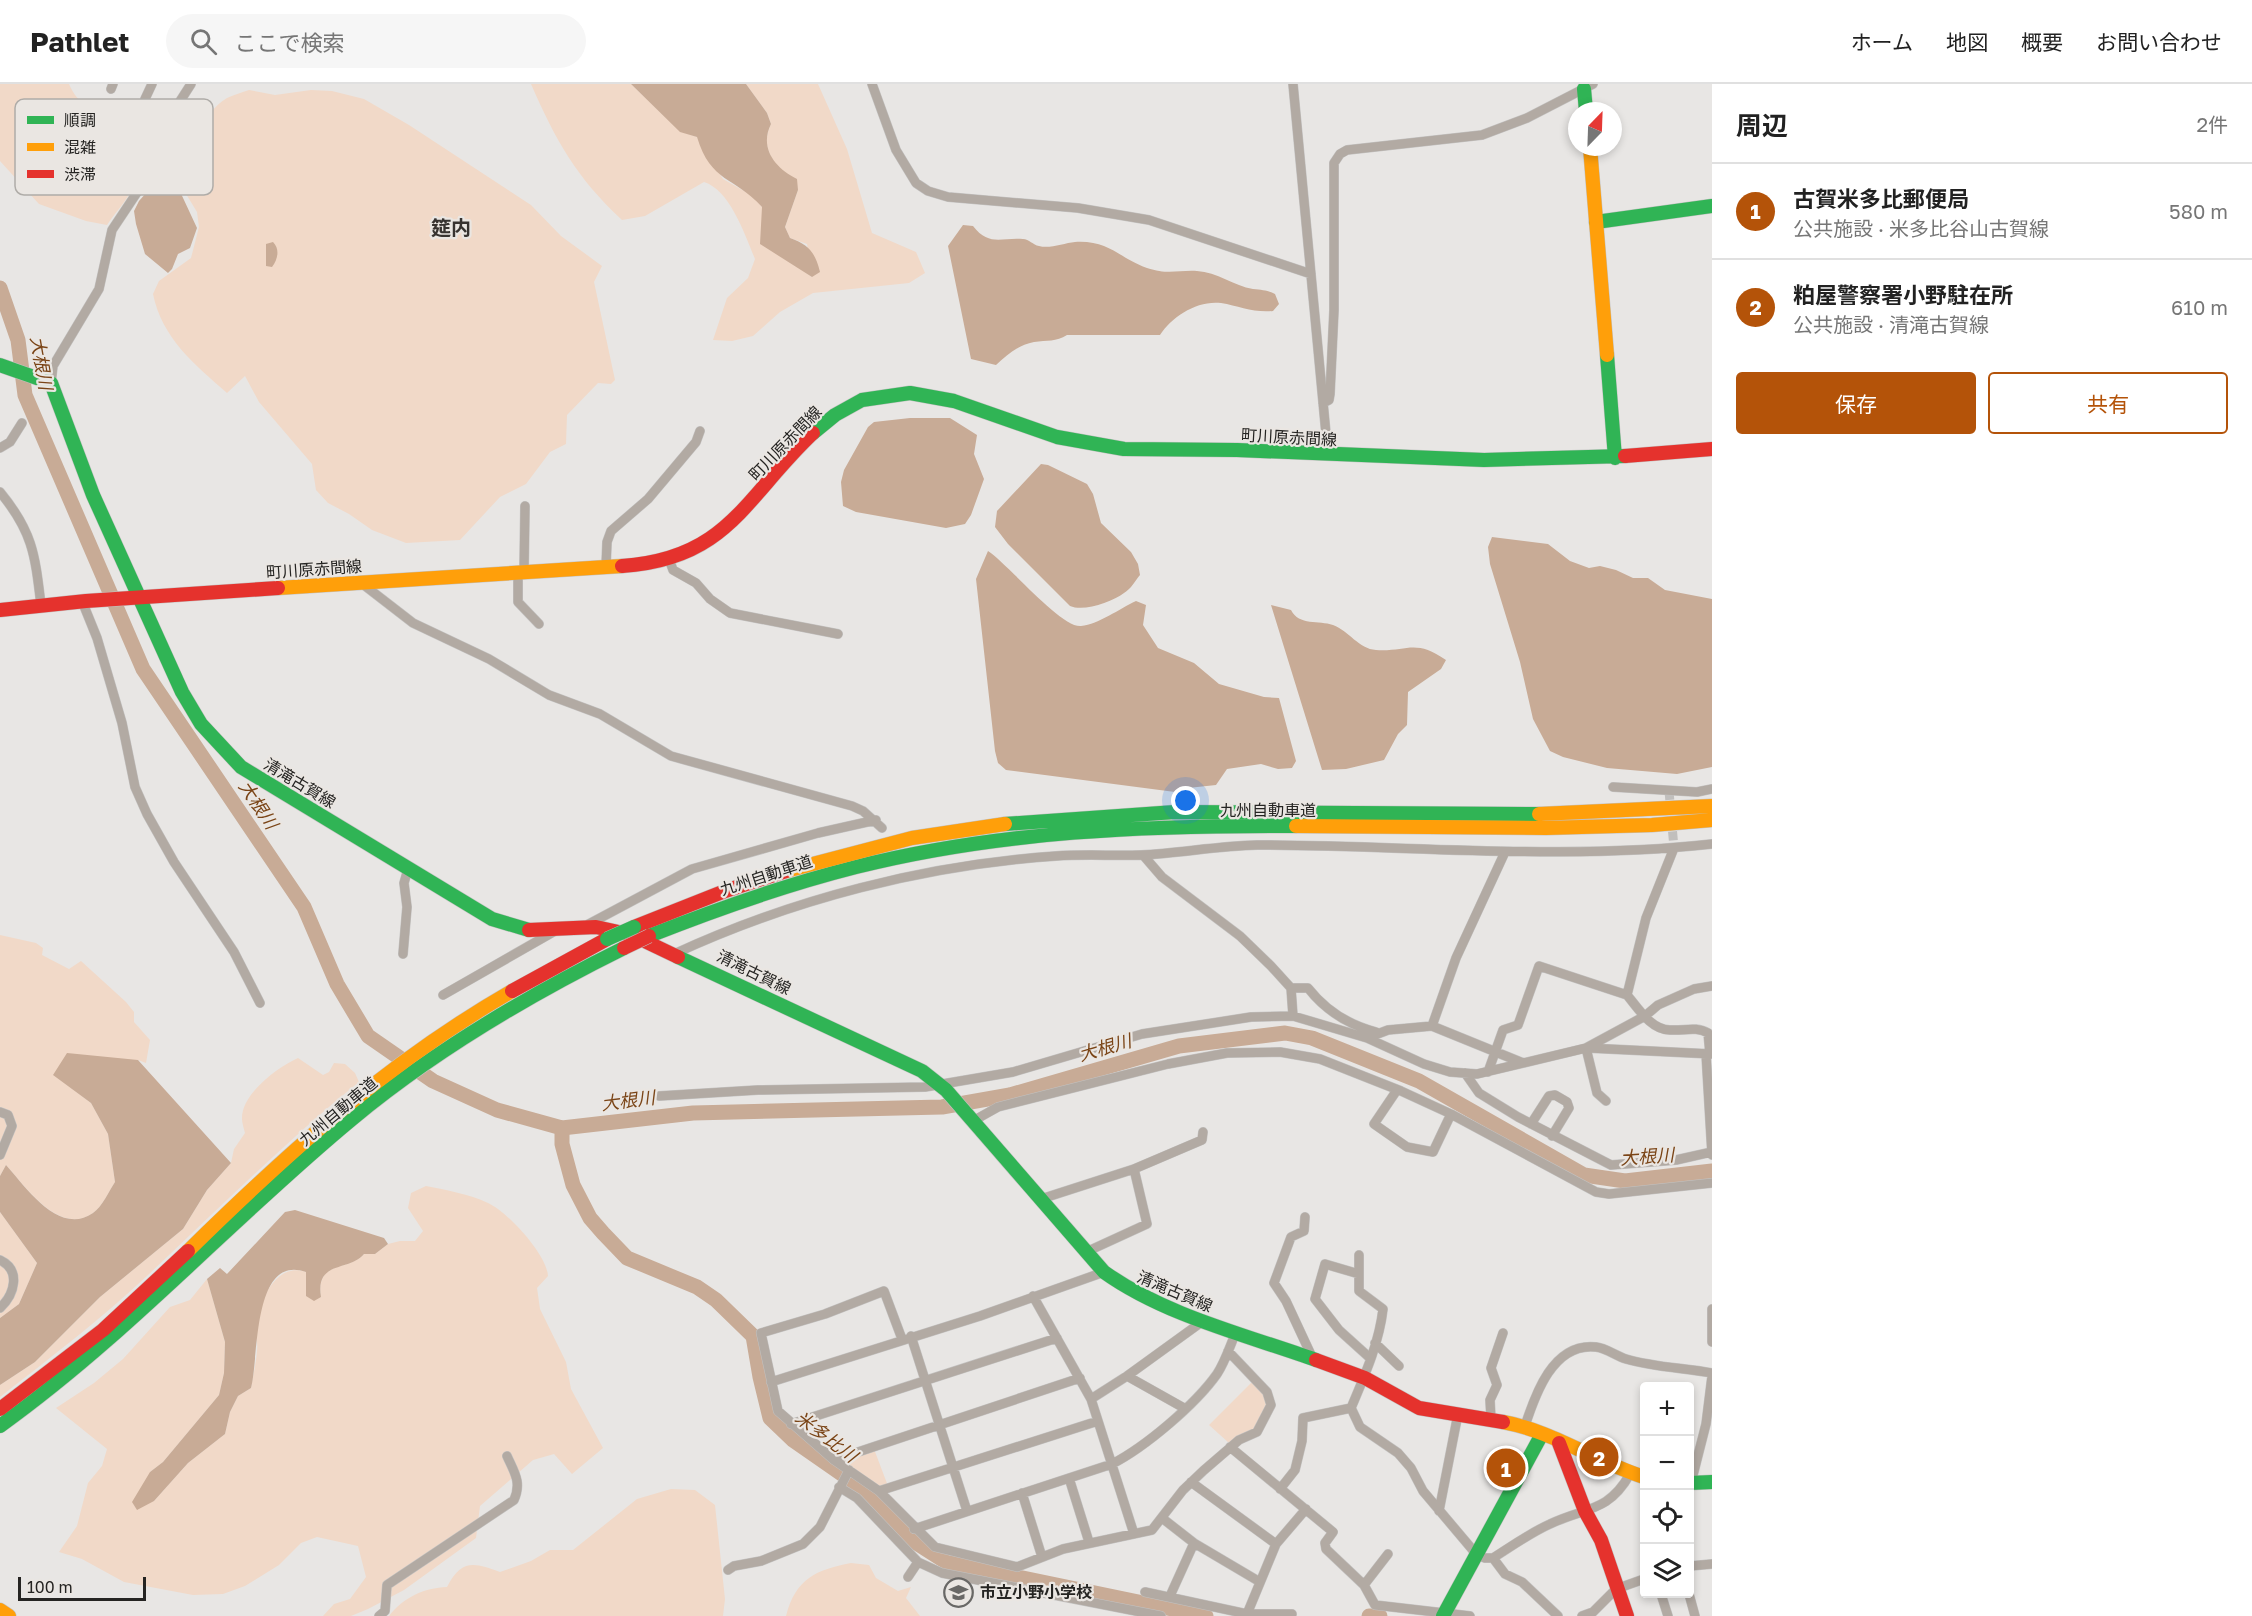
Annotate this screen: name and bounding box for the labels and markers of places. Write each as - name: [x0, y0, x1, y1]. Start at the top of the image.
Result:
- pin: 2: [1580, 1434, 1618, 1480]
- pin: 1: [1486, 1446, 1526, 1490]
- school or university icon: 市立小野小学校: [943, 1576, 975, 1608]
- place label: 市立小野小学校: [980, 1582, 1092, 1602]

